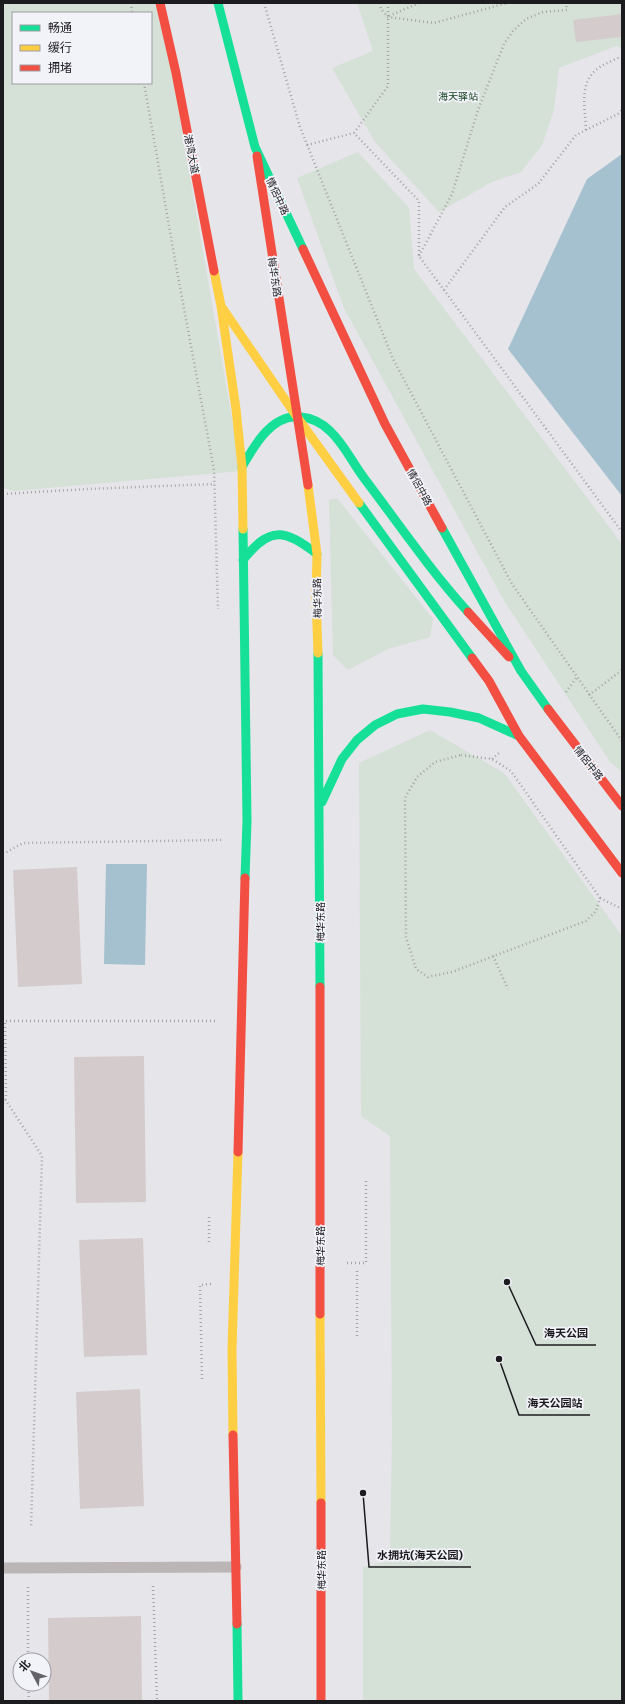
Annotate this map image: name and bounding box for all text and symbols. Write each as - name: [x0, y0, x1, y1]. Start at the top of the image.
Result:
- legend: [12, 12, 152, 84]
- text: 畅通: [48, 20, 72, 34]
- text: 缓行: [48, 40, 72, 54]
- text: 拥堵: [48, 60, 72, 74]
- park label: 海天驿站: [438, 90, 478, 102]
- street label: 港湾大道: [182, 133, 202, 175]
- street label: 情侶中路: [264, 175, 292, 217]
- street label: 梅华东路: [266, 256, 284, 298]
- street label: 情侶中路: [405, 467, 435, 507]
- street label: 梅华东路: [311, 578, 323, 618]
- street label: 情侶中路: [572, 744, 606, 782]
- street label: 梅华东路: [314, 902, 326, 942]
- street label: 梅华东路: [314, 1226, 326, 1266]
- callout: 海天公园: [536, 1322, 596, 1345]
- text: 海天公园: [544, 1326, 588, 1339]
- callout: 海天公园站: [519, 1392, 590, 1415]
- text: 海天公园站: [528, 1396, 583, 1409]
- callout: 水拥坑(海天公园): [369, 1544, 471, 1567]
- text: 水拥坑(海天公园): [377, 1548, 463, 1561]
- street label: 梅华东路: [315, 1550, 327, 1590]
- north arrow: [12, 1652, 52, 1692]
- text: 北: [16, 1657, 33, 1674]

